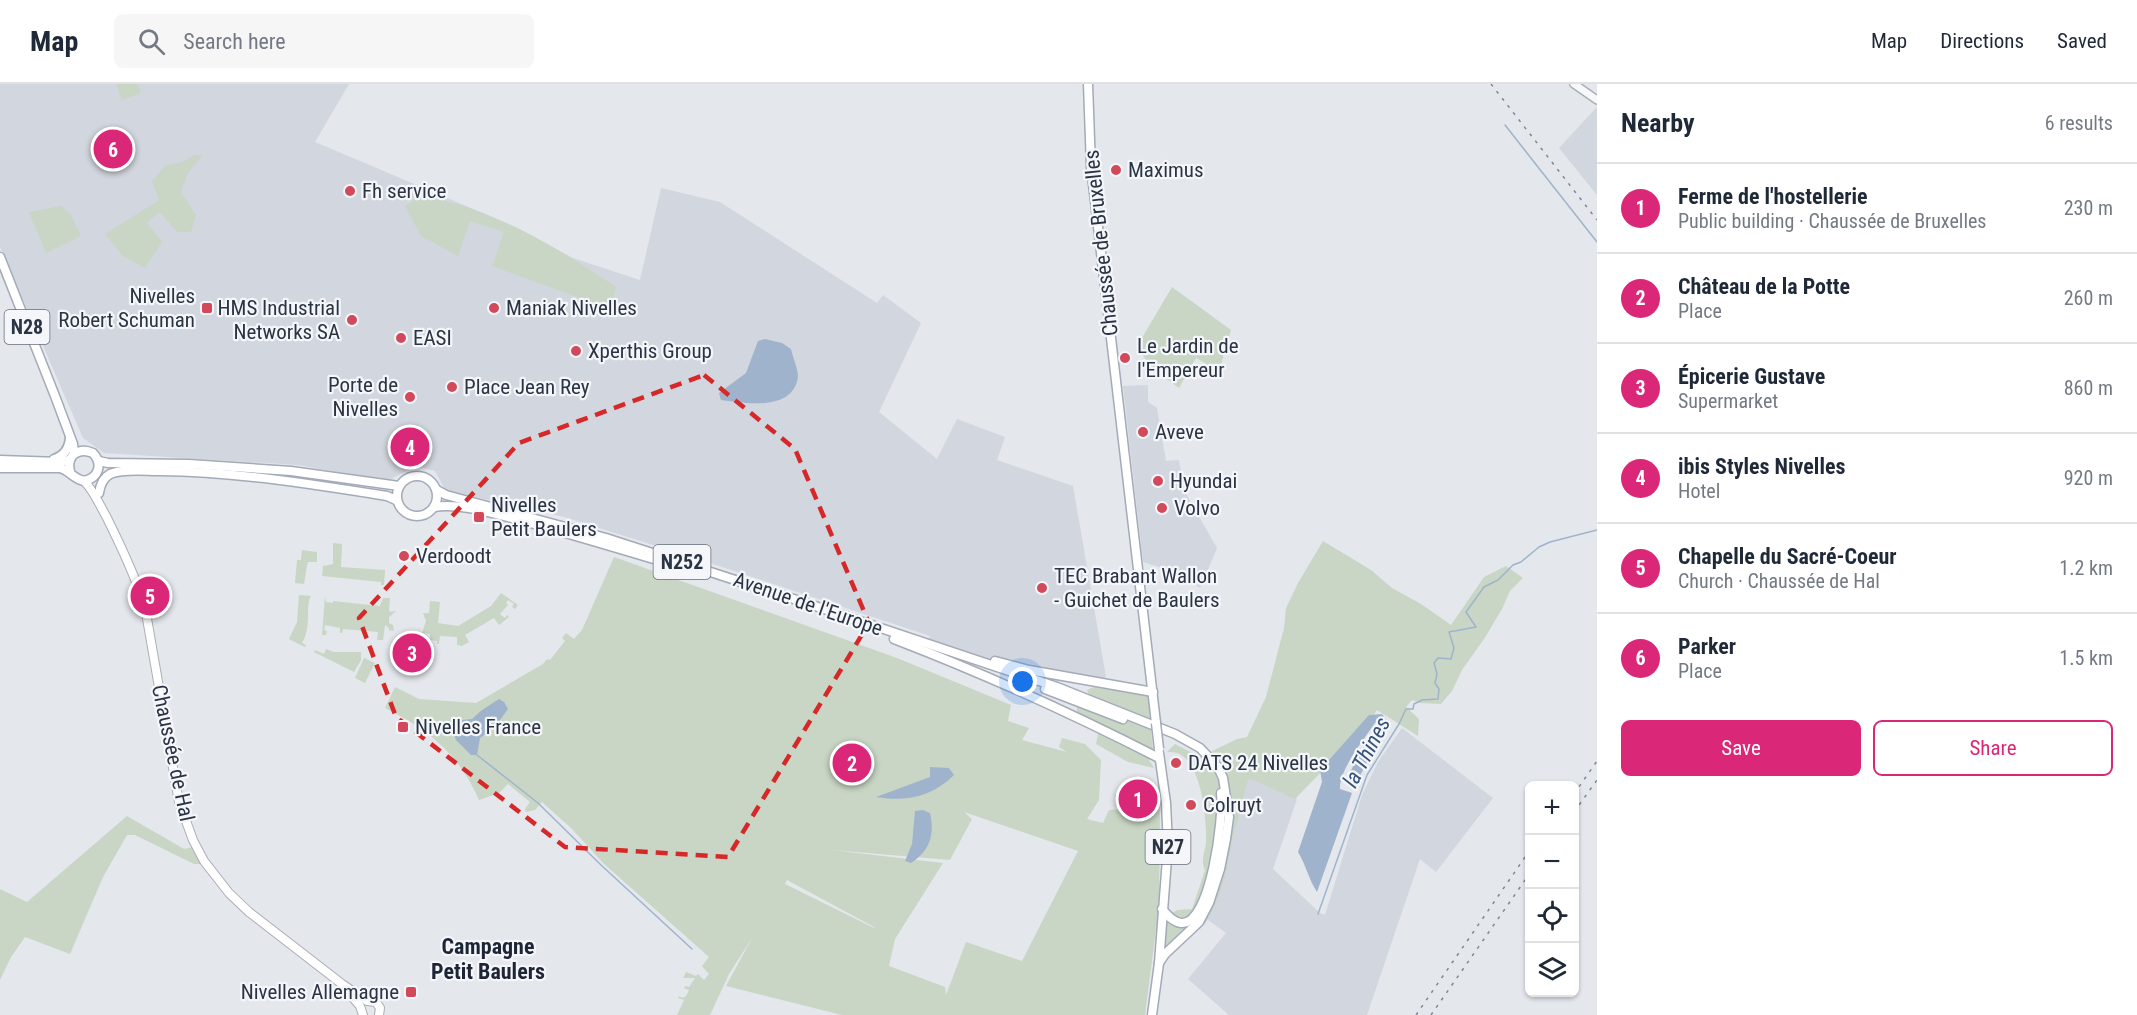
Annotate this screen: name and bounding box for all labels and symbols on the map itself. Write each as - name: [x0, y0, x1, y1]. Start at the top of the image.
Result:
- pin: 6: [94, 126, 132, 172]
- street label: Chaussée de Bruxelles: [1079, 149, 1123, 337]
- place label: Maximus: [1128, 158, 1204, 182]
- marker: Maximus: [1109, 163, 1123, 177]
- place label: Fh service: [362, 179, 447, 203]
- marker: Fh service: [343, 184, 357, 198]
- place label: Nivelles Robert Schuman: [58, 284, 195, 332]
- place label: HMS Industrial Networks SA: [218, 296, 340, 344]
- place label: Maniak Nivelles: [506, 296, 637, 320]
- marker: Nivelles Robert Schuman: [200, 301, 214, 315]
- marker: Maniak Nivelles: [487, 301, 501, 315]
- road number: N28: [4, 310, 50, 344]
- marker: HMS Industrial Networks SA: [345, 313, 359, 327]
- place label: EASI: [413, 326, 452, 350]
- marker: EASI: [394, 331, 408, 345]
- place label: Le Jardin de l'Empereur: [1137, 334, 1239, 382]
- place label: Xperthis Group: [588, 339, 712, 363]
- marker: Xperthis Group: [569, 344, 583, 358]
- marker: Le Jardin de l'Empereur: [1118, 351, 1132, 365]
- place label: Porte de Nivelles: [328, 373, 398, 421]
- place label: Place Jean Rey: [464, 375, 590, 399]
- marker: Place Jean Rey: [445, 380, 459, 394]
- marker: Porte de Nivelles: [403, 390, 417, 404]
- place label: Aveve: [1155, 420, 1204, 444]
- pin: 4: [390, 424, 430, 470]
- marker: Aveve: [1136, 425, 1150, 439]
- place label: Hyundai: [1170, 469, 1237, 493]
- marker: Hyundai: [1151, 474, 1165, 488]
- place label: Nivelles Petit Baulers: [491, 493, 597, 541]
- place label: Volvo: [1174, 496, 1220, 520]
- marker: Volvo: [1155, 501, 1169, 515]
- marker: Nivelles Petit Baulers: [472, 510, 486, 524]
- place label: Verdoodt: [416, 544, 492, 568]
- road number: N252: [654, 545, 710, 579]
- marker: Verdoodt: [397, 549, 411, 563]
- place label: TEC Brabant Wallon - Guichet de Baulers: [1054, 564, 1220, 612]
- street label: Avenue de l'Europe: [730, 567, 886, 641]
- pin: 5: [130, 574, 170, 618]
- marker: TEC Brabant Wallon - Guichet de Baulers: [1035, 581, 1049, 595]
- pin: 3: [392, 630, 432, 676]
- your location: [1008, 667, 1037, 696]
- street label: Chaussée de Hal: [147, 683, 199, 823]
- water label: la Thines: [1338, 713, 1395, 792]
- place label: Nivelles France: [415, 715, 541, 739]
- marker: Nivelles France: [396, 720, 410, 734]
- pin: 2: [832, 740, 872, 786]
- place label: DATS 24 Nivelles: [1188, 751, 1328, 775]
- marker: DATS 24 Nivelles: [1169, 756, 1183, 770]
- pin: 1: [1118, 776, 1158, 822]
- place label: Colruyt: [1203, 793, 1262, 817]
- marker: Colruyt: [1184, 798, 1198, 812]
- road number: N27: [1146, 830, 1190, 864]
- district label: Campagne Petit Baulers: [431, 934, 545, 984]
- place label: Nivelles Allemagne: [241, 980, 399, 1004]
- marker: Nivelles Allemagne: [404, 985, 418, 999]

